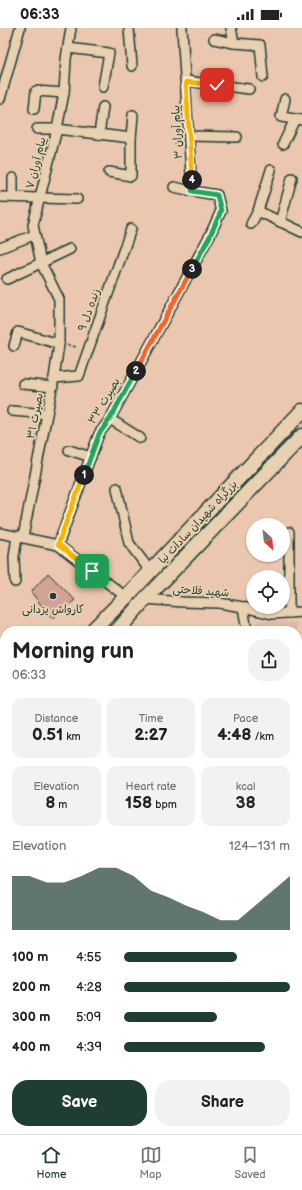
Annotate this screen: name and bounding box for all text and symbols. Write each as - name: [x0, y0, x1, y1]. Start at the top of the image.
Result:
- text: 06:33: [20, 5, 60, 24]
- pin: [200, 68, 234, 102]
- icon: check: [206, 74, 228, 96]
- street label: پیام آوران ۳: [169, 104, 187, 159]
- street label: پیام آوران ۷: [23, 136, 51, 191]
- pin: 4: [182, 170, 202, 190]
- text: 4: [189, 173, 195, 186]
- pin: 3: [182, 259, 202, 279]
- text: 3: [189, 262, 195, 275]
- street label: زنده دل ۹: [75, 287, 103, 333]
- pin: 2: [126, 361, 146, 381]
- text: 2: [133, 364, 139, 377]
- street label: بصیرت ۳۳: [85, 376, 124, 427]
- street label: بصیرت ۳۱: [24, 392, 47, 440]
- pin: 1: [74, 465, 94, 485]
- text: 1: [82, 468, 86, 481]
- street label: بزرگراه شهیدان سادات نیا: [156, 478, 241, 567]
- north arrow: [246, 518, 290, 562]
- map controls: [246, 518, 290, 614]
- pin: [75, 554, 109, 588]
- icon: arrive: [81, 560, 103, 582]
- button: locate: [246, 570, 290, 614]
- street label: شهید فلاحتی: [172, 583, 230, 600]
- marker: کارواش یزدانی: [48, 591, 58, 601]
- place label: کارواش یزدانی: [22, 603, 84, 617]
- text: Morning run: [12, 638, 134, 665]
- button: share: [248, 639, 290, 681]
- text: 06:33: [12, 667, 46, 683]
- text: Distance: [34, 712, 78, 725]
- text: Time: [139, 712, 163, 725]
- text: Pace: [233, 712, 258, 725]
- text: 0.51: [32, 725, 63, 745]
- text: 2:27: [134, 725, 168, 745]
- text: 4:48: [217, 725, 252, 745]
- text: km: [63, 730, 81, 743]
- text: /km: [252, 730, 274, 743]
- text: Elevation: [33, 780, 79, 793]
- text: Heart rate: [126, 780, 176, 793]
- text: kcal: [236, 780, 256, 793]
- text: 8: [45, 793, 55, 813]
- text: 158: [125, 793, 152, 813]
- text: 38: [236, 793, 256, 813]
- text: m: [55, 798, 67, 811]
- text: bpm: [152, 798, 177, 811]
- text: Elevation: [12, 838, 66, 854]
- text: 124–131 m: [229, 838, 290, 854]
- text: 100 m: [12, 949, 48, 965]
- text: 4:55: [76, 949, 101, 965]
- text: 200 m: [12, 979, 50, 995]
- text: 4:28: [76, 979, 102, 995]
- text: 300 m: [12, 1009, 50, 1025]
- text: 5:09: [76, 1009, 101, 1025]
- text: 400 m: [12, 1039, 50, 1055]
- text: 4:39: [76, 1039, 102, 1055]
- button: Save: [12, 1080, 147, 1126]
- button: Share: [155, 1080, 290, 1126]
- tab: Home: [37, 1144, 66, 1181]
- tab: Map: [139, 1144, 162, 1181]
- tab: Saved: [235, 1144, 265, 1181]

